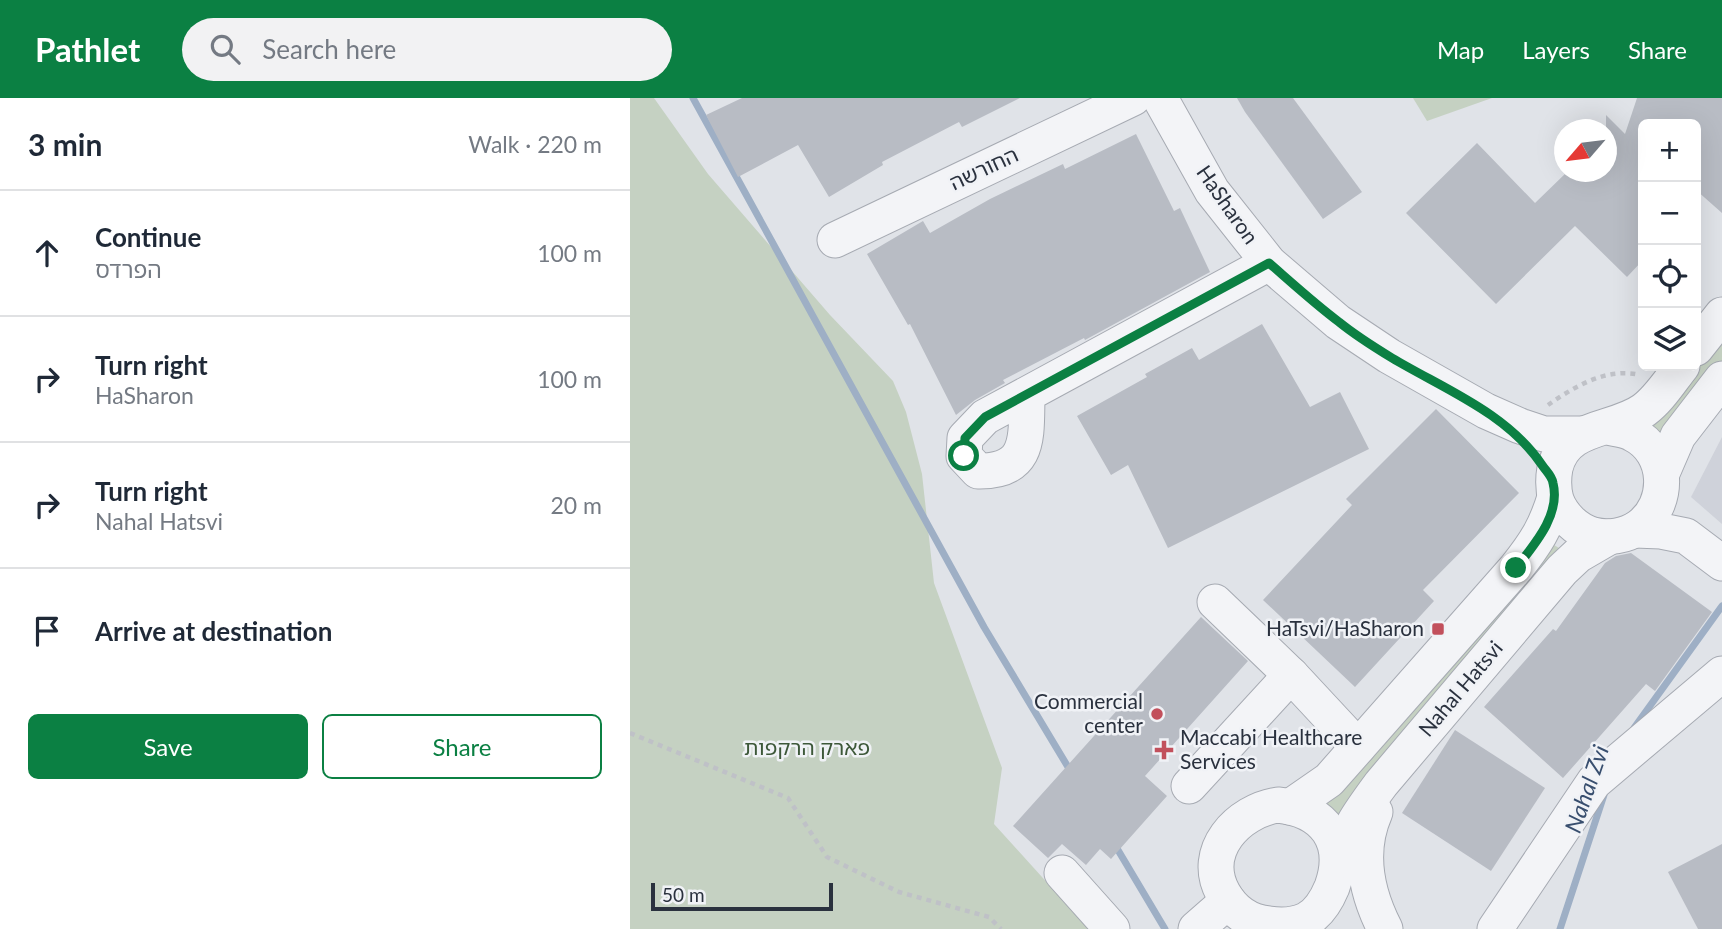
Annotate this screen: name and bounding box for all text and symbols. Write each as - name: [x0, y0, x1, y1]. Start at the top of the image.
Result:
- search box: [182, 18, 672, 81]
- text: Pathlet: [35, 29, 140, 69]
- icon: search: [206, 30, 244, 68]
- text: Search here: [262, 33, 396, 65]
- text: Map: [1437, 35, 1484, 64]
- text: Layers: [1522, 35, 1590, 64]
- text: Share: [1628, 35, 1687, 64]
- north arrow: [1554, 119, 1617, 182]
- map controls: [1638, 119, 1701, 371]
- button: +: [1638, 119, 1701, 182]
- text: 3 min: [28, 126, 102, 162]
- text: Walk · 220 m: [468, 130, 602, 158]
- street label: החורשה: [945, 141, 1022, 194]
- street label: HaSharon: [1192, 160, 1264, 248]
- button: −: [1638, 182, 1701, 245]
- text: Continue: [95, 221, 201, 253]
- icon: ahead: [28, 234, 66, 272]
- text: 100 m: [537, 239, 602, 267]
- button: locate: [1638, 245, 1701, 308]
- text: הפרדס: [95, 255, 162, 283]
- button: layers: [1638, 308, 1701, 371]
- text: Turn right: [95, 349, 208, 381]
- icon: right: [28, 360, 66, 398]
- text: 100 m: [537, 365, 602, 393]
- text: HaSharon: [95, 381, 194, 409]
- route start: [948, 440, 979, 471]
- text: Turn right: [95, 475, 208, 507]
- icon: right: [28, 486, 66, 524]
- text: 20 m: [551, 491, 602, 519]
- text: Nahal Hatsvi: [95, 507, 223, 535]
- route end: [1500, 552, 1531, 583]
- icon: arrive: [28, 612, 66, 650]
- text: Arrive at destination: [95, 615, 332, 647]
- place label: HaTsvi/HaSharon: [1266, 615, 1424, 640]
- marker: HaTsvi/HaSharon: [1430, 621, 1446, 637]
- street label: Nahal Hatsvi: [1413, 635, 1507, 741]
- place label: Commercial center: [1034, 688, 1143, 737]
- marker: Commercial center: [1149, 706, 1165, 722]
- button: Save: [28, 714, 308, 779]
- button: Share: [322, 714, 602, 779]
- place label: Maccabi Healthcare Services: [1180, 724, 1362, 773]
- park label: פארק הרקפות: [744, 734, 870, 759]
- marker: Maccabi Healthcare Services: [1154, 740, 1174, 760]
- water label: Nahal Zvi: [1558, 741, 1614, 836]
- scale bar: [651, 880, 833, 912]
- text: 50 m: [662, 883, 705, 906]

